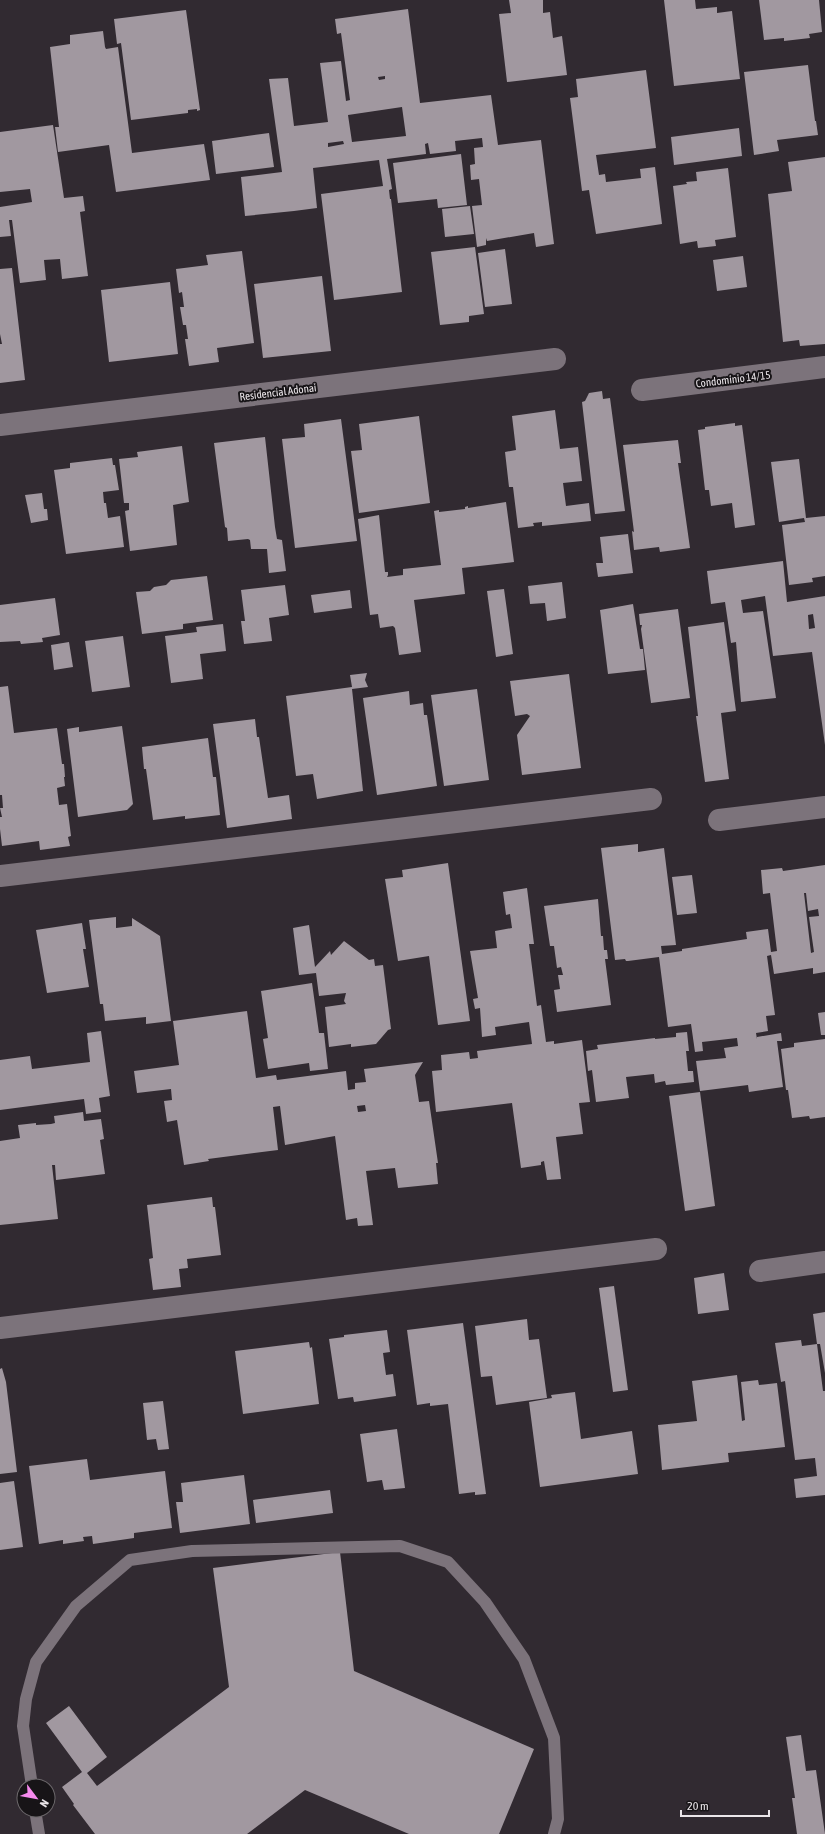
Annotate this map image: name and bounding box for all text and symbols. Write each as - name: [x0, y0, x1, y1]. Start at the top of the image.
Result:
- street label: Condomínio 14/15: [695, 368, 771, 390]
- street label: Residencial Adonai: [239, 381, 317, 403]
- north arrow: [16, 1778, 56, 1818]
- scale bar: [681, 1792, 769, 1818]
- text: N: [38, 1797, 51, 1809]
- text: 20 m: [687, 1799, 709, 1813]

